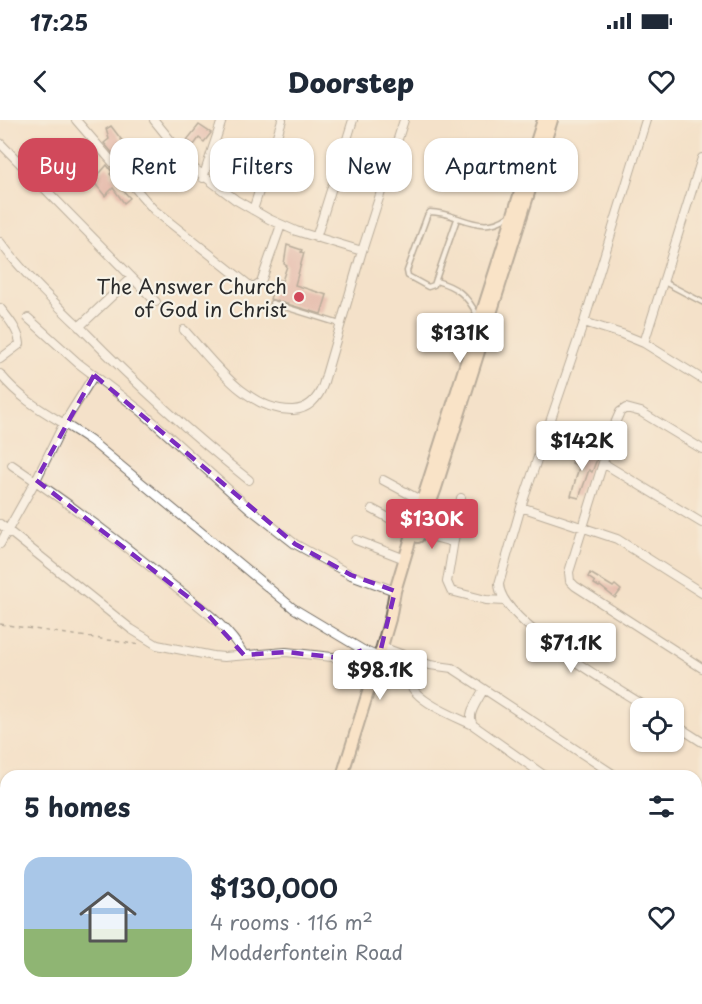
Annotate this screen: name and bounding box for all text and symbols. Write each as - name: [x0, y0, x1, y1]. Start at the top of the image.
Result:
- text: 17:25: [30, 5, 88, 38]
- text: Doorstep: [288, 61, 414, 102]
- icon: back: [24, 65, 57, 98]
- icon: heart: [645, 65, 678, 98]
- chip: Buy: [18, 138, 98, 192]
- chip: Rent: [110, 138, 198, 192]
- chip: Filters: [210, 138, 314, 192]
- chip: New: [326, 138, 412, 192]
- chip: Apartment: [424, 138, 578, 192]
- place label: The Answer Church of God in Christ: [97, 271, 287, 324]
- marker: The Answer Church of God in Christ: [292, 290, 306, 304]
- pin: $131K: [418, 313, 502, 364]
- text: $131K: [431, 317, 489, 347]
- pin: $142K: [540, 421, 624, 472]
- text: $142K: [550, 425, 614, 455]
- pin: $130K: [390, 499, 474, 550]
- text: $130K: [400, 503, 464, 533]
- pin: $71.1K: [522, 623, 620, 674]
- text: $71.1K: [540, 627, 602, 657]
- pin: $98.1K: [331, 650, 429, 701]
- text: $98.1K: [347, 654, 413, 684]
- map controls: [630, 698, 684, 752]
- button: locate: [630, 698, 684, 752]
- text: 5 homes: [24, 787, 130, 826]
- icon: filters: [645, 790, 678, 823]
- text: $130,000: [210, 868, 338, 907]
- icon: home: [72, 881, 144, 953]
- icon: heart: [645, 901, 678, 934]
- text: 4 rooms · 116 m²: [210, 907, 373, 937]
- text: Modderfontein Road: [210, 937, 403, 967]

